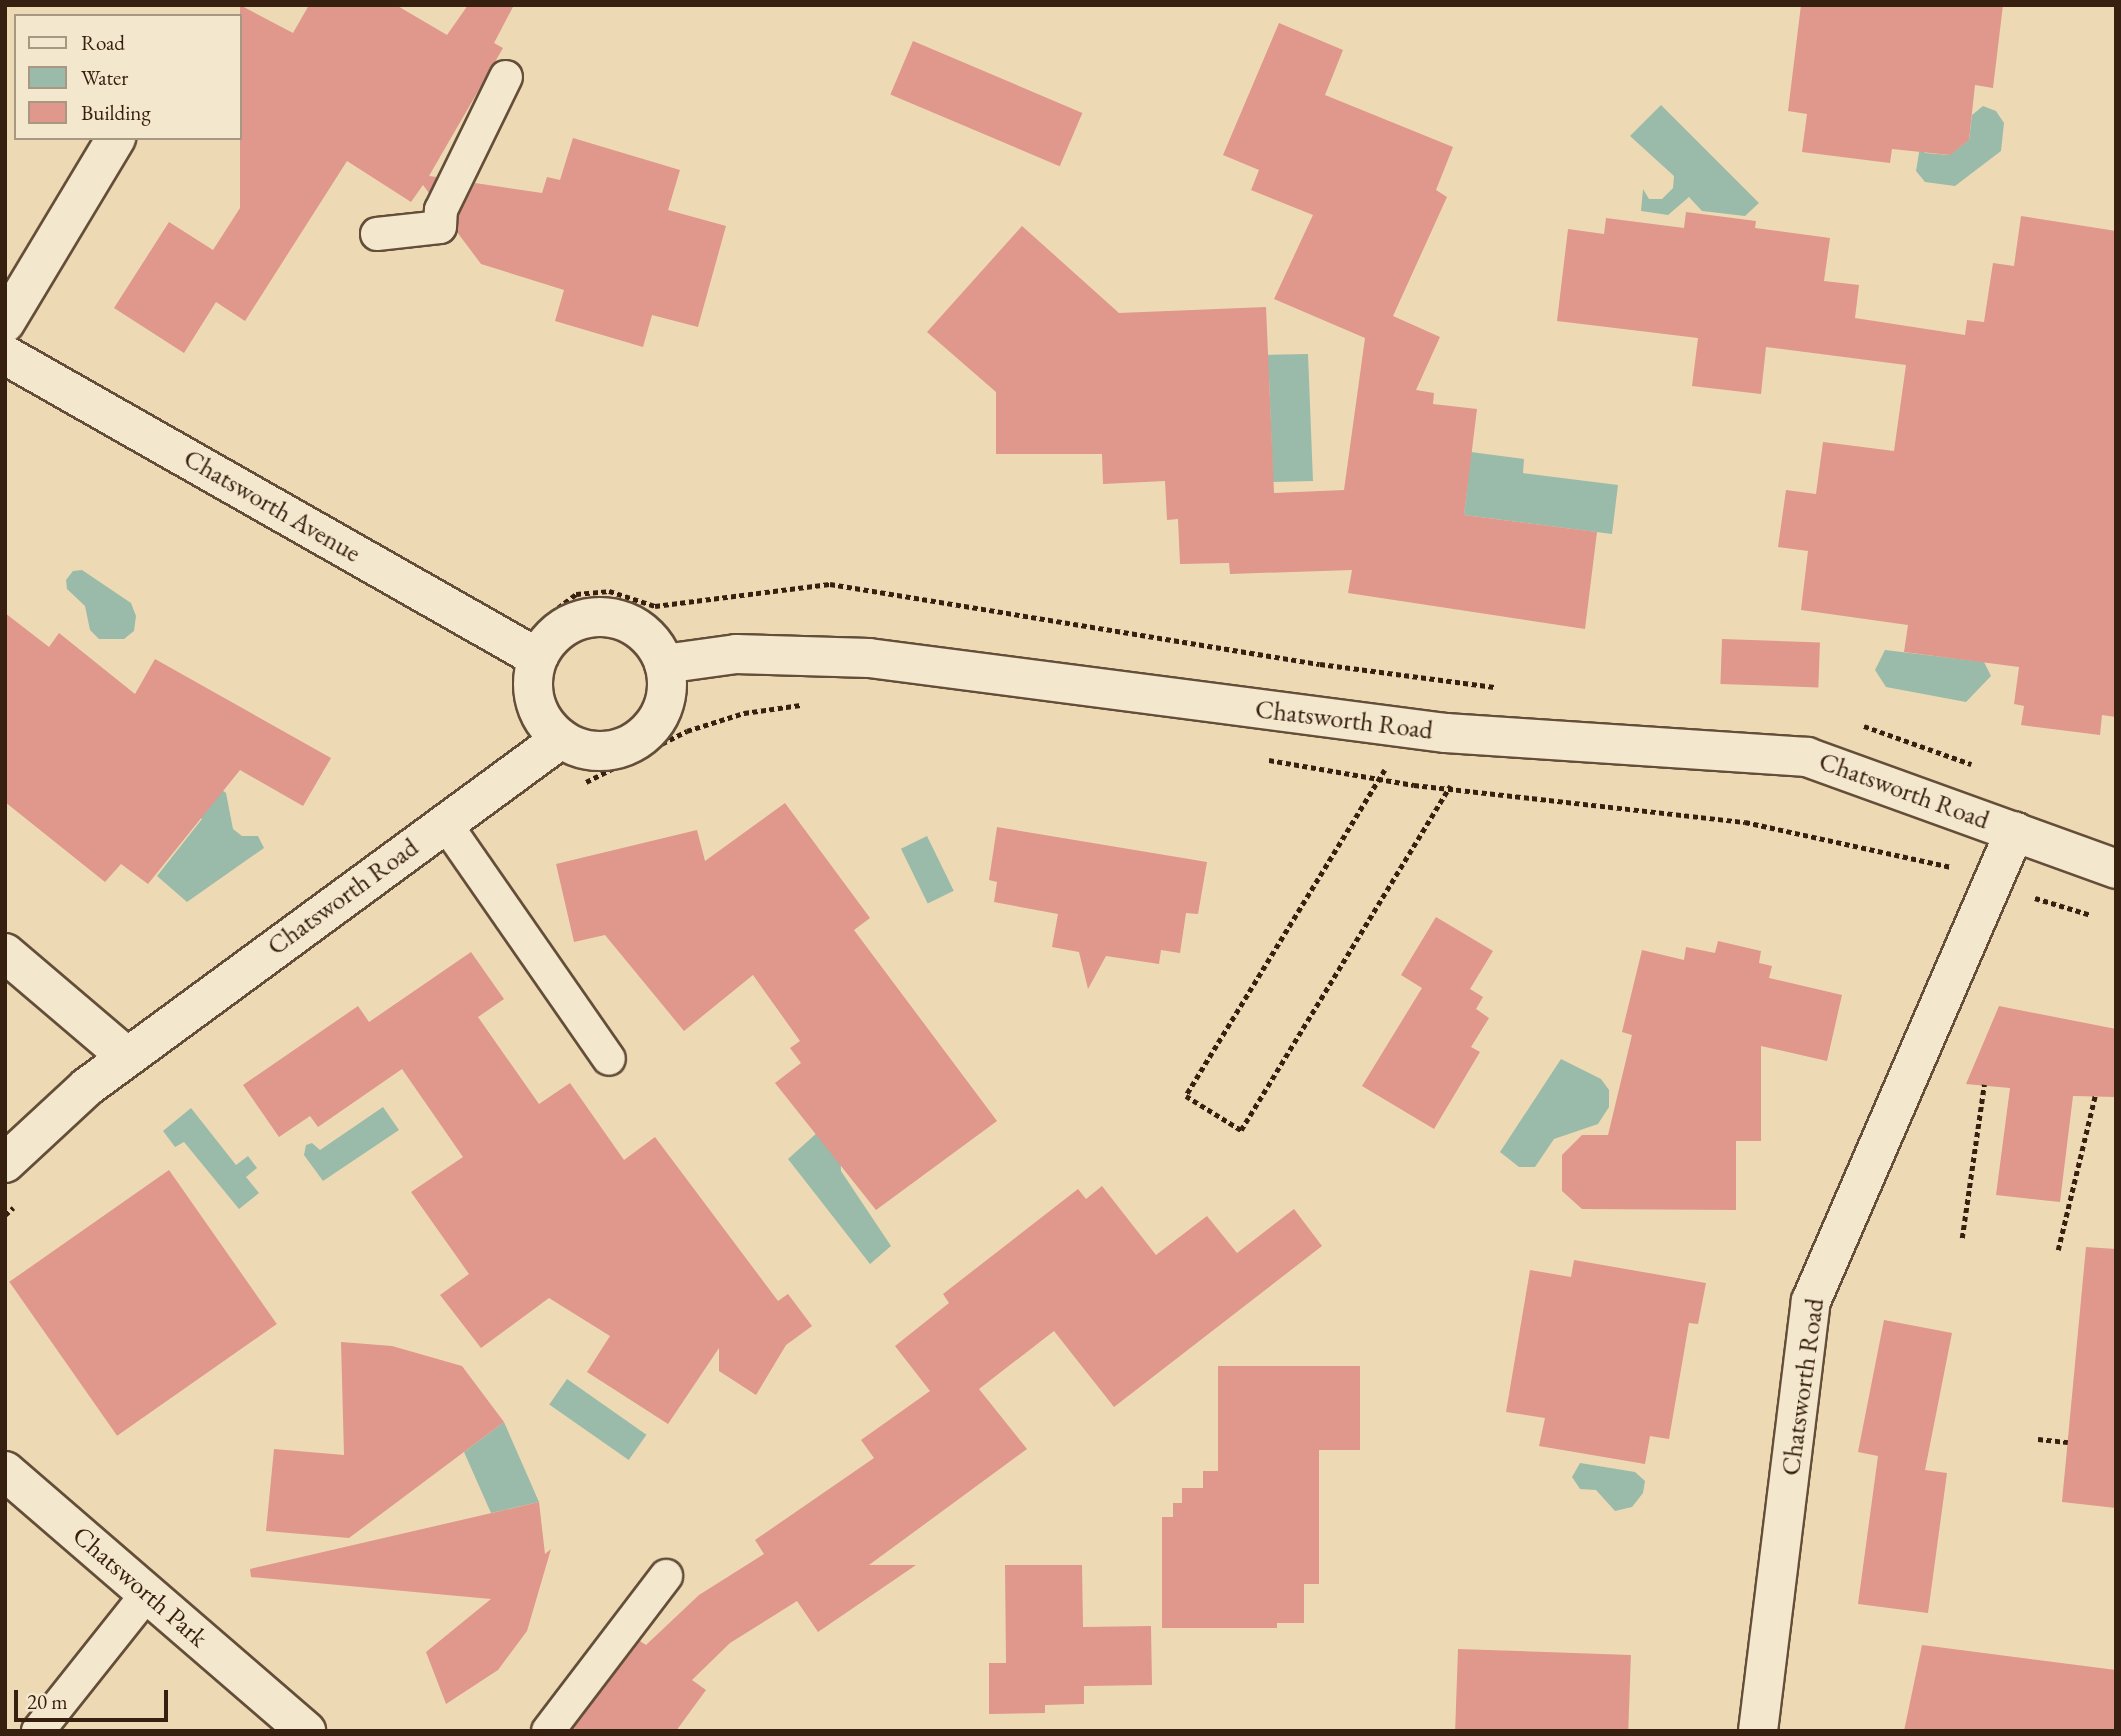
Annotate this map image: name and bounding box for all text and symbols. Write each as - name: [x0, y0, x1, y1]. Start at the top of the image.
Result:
- legend: [14, 14, 242, 140]
- text: Road: [81, 29, 125, 56]
- text: Water: [81, 64, 128, 91]
- text: Building: [81, 99, 151, 126]
- street label: Chatsworth Avenue: [178, 443, 366, 569]
- street label: Chatsworth Road: [1253, 694, 1435, 746]
- street label: Chatsworth Road: [1815, 746, 1993, 836]
- street label: Chatsworth Road: [262, 832, 424, 962]
- street label: Chatsworth Road: [1775, 1296, 1831, 1478]
- street label: Chatsworth Park: [66, 1520, 214, 1654]
- scale bar: [18, 1676, 172, 1720]
- text: 20 m: [27, 1688, 68, 1715]

